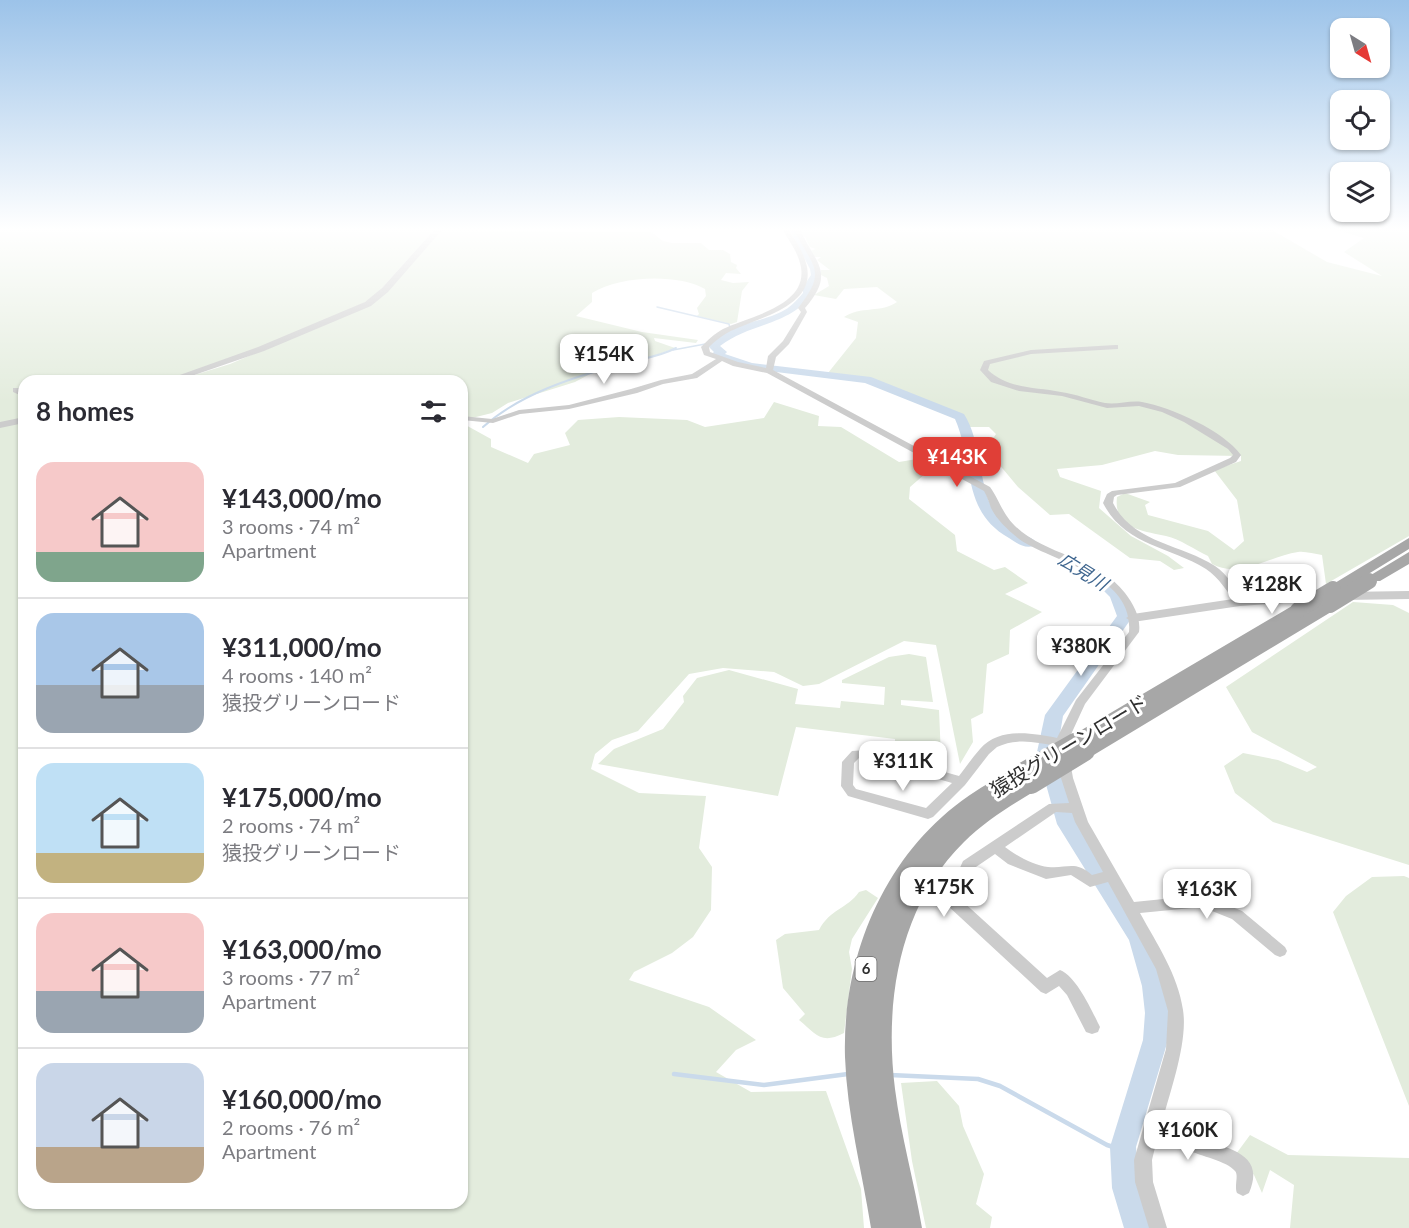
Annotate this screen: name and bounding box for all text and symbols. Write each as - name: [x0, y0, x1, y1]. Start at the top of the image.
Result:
- north arrow: [1330, 18, 1390, 78]
- map controls: [1330, 18, 1390, 222]
- button: locate: [1330, 90, 1390, 150]
- button: layers: [1330, 162, 1390, 222]
- pin: ¥154K: [562, 334, 646, 385]
- text: ¥154K: [574, 341, 634, 365]
- text: 8 homes: [36, 395, 134, 427]
- icon: filters: [417, 395, 450, 428]
- pin: ¥143K: [915, 437, 999, 488]
- text: ¥143K: [927, 444, 987, 468]
- text: ¥143,000/mo: [222, 482, 382, 514]
- icon: home: [84, 486, 156, 558]
- text: 3 rooms · 74 m²: [222, 514, 360, 538]
- text: Apartment: [222, 538, 316, 562]
- water label: 広見川: [1055, 548, 1114, 596]
- pin: ¥128K: [1230, 564, 1314, 615]
- text: ¥128K: [1242, 571, 1302, 595]
- pin: ¥380K: [1039, 626, 1123, 677]
- text: ¥311,000/mo: [222, 631, 382, 663]
- text: ¥380K: [1051, 633, 1111, 657]
- icon: home: [84, 637, 156, 709]
- text: 4 rooms · 140 m²: [222, 663, 372, 687]
- street label: 猿投グリーンロード: [986, 689, 1151, 802]
- text: 猿投グリーンロード: [222, 690, 401, 714]
- pin: ¥311K: [861, 741, 945, 792]
- text: ¥311K: [873, 748, 933, 772]
- text: ¥175,000/mo: [222, 781, 382, 813]
- icon: home: [84, 787, 156, 859]
- text: 2 rooms · 74 m²: [222, 813, 360, 837]
- text: 猿投グリーンロード: [222, 840, 401, 864]
- pin: ¥175K: [902, 867, 986, 918]
- pin: ¥163K: [1165, 869, 1249, 920]
- text: ¥175K: [914, 874, 974, 898]
- text: ¥163K: [1177, 876, 1237, 900]
- text: ¥163,000/mo: [222, 933, 382, 965]
- icon: home: [84, 937, 156, 1009]
- road number: 6: [856, 957, 876, 981]
- text: 3 rooms · 77 m²: [222, 965, 360, 989]
- text: Apartment: [222, 989, 316, 1013]
- text: ¥160,000/mo: [222, 1083, 382, 1115]
- icon: home: [84, 1087, 156, 1159]
- pin: ¥160K: [1146, 1110, 1230, 1161]
- text: 2 rooms · 76 m²: [222, 1115, 360, 1139]
- text: ¥160K: [1158, 1117, 1218, 1141]
- text: Apartment: [222, 1139, 316, 1163]

